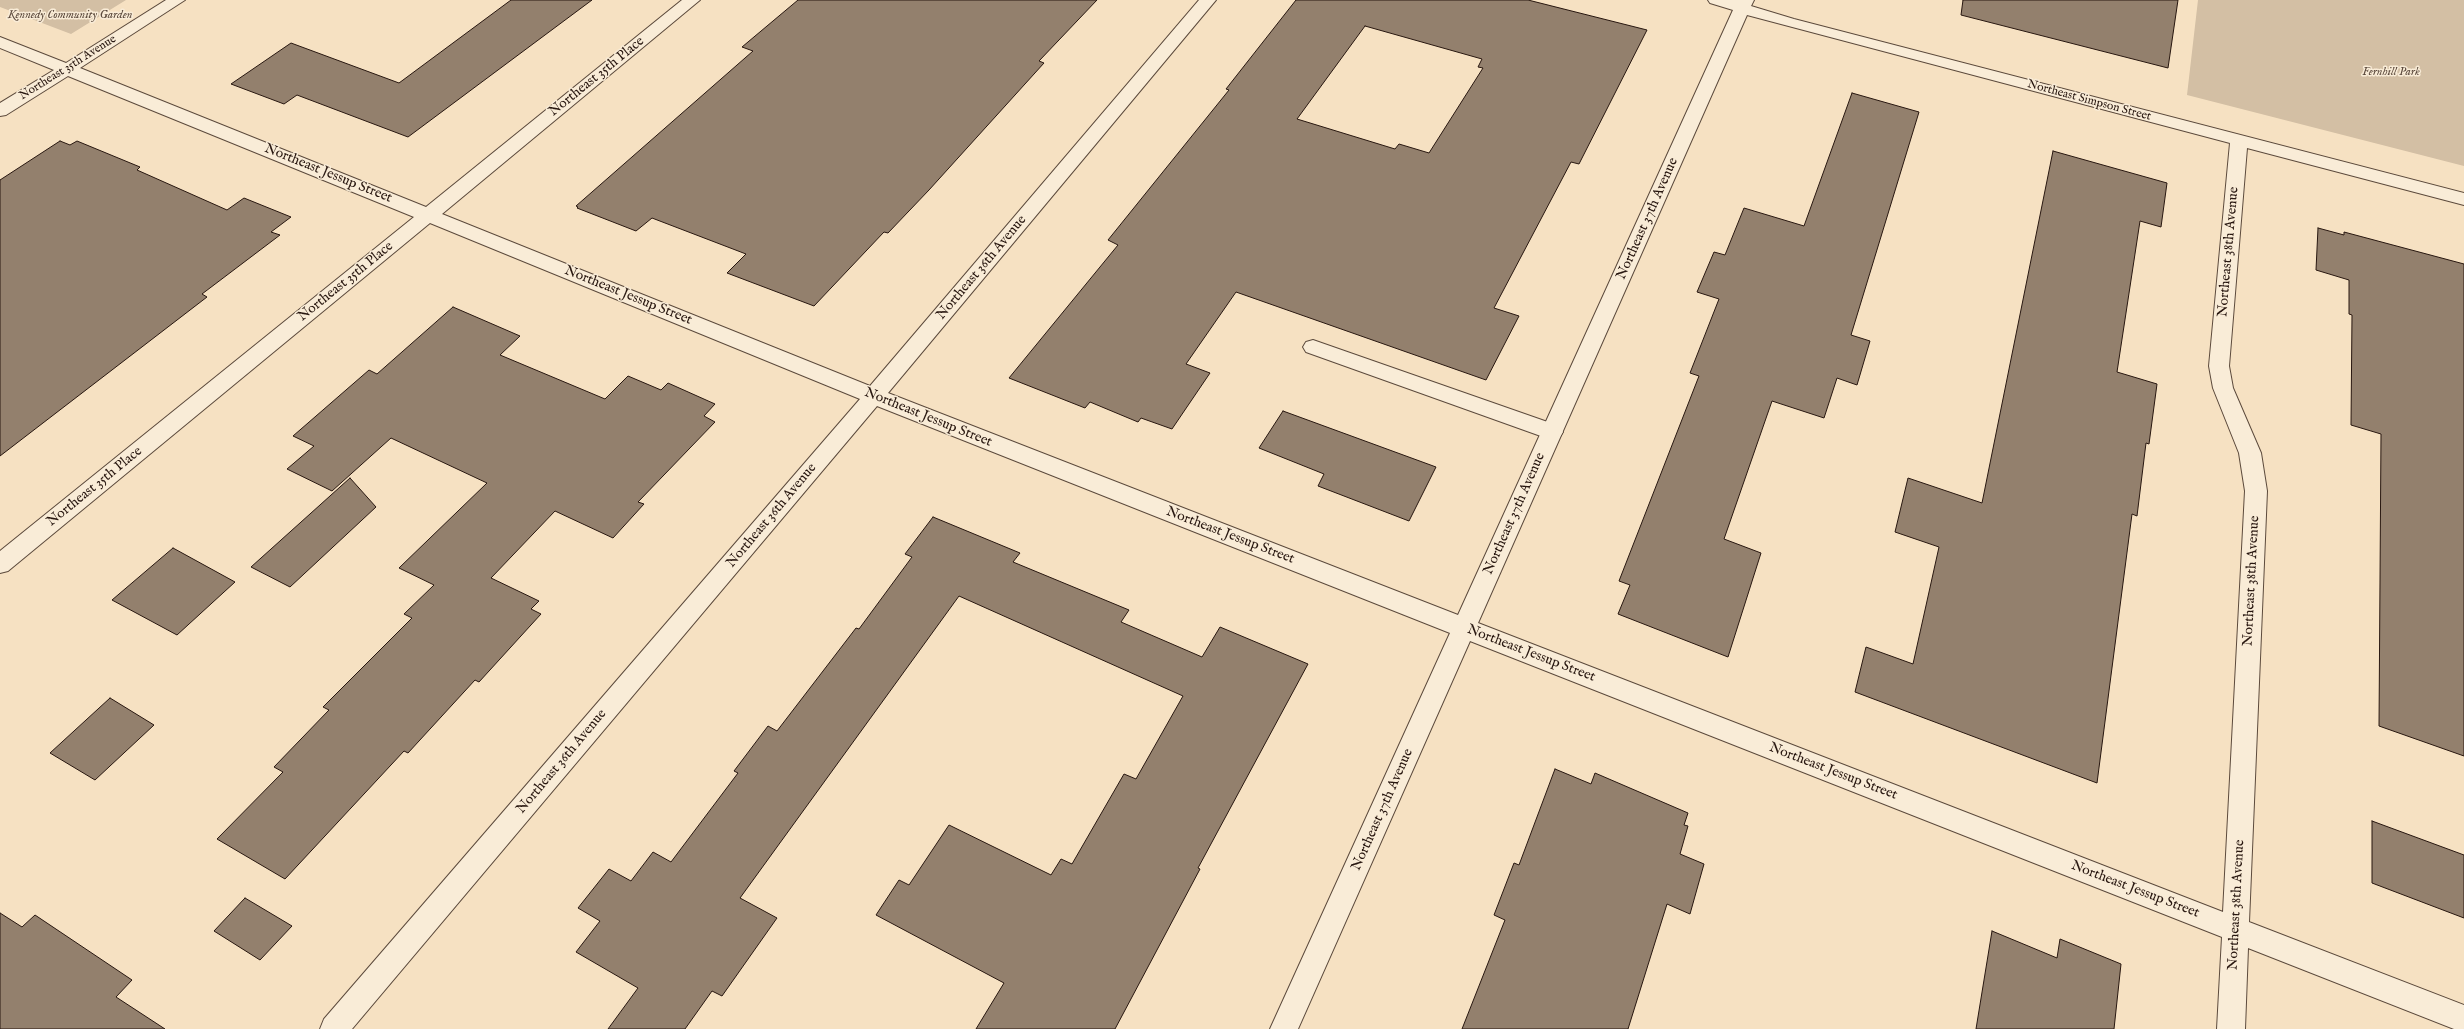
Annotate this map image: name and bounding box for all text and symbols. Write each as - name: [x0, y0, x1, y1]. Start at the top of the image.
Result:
- park label: Kennedy Community Garden: [8, 9, 132, 23]
- street label: Northeast 35th Avenue: [17, 32, 119, 104]
- street label: Northeast 35th Place: [546, 33, 648, 121]
- park label: Fernhill Park: [2362, 66, 2420, 80]
- street label: Northeast Simpson Street: [2026, 78, 2152, 124]
- street label: Northeast Jessup Street: [262, 141, 394, 207]
- street label: Northeast 37th Avenue: [1614, 155, 1682, 283]
- street label: Northeast 38th Avenue: [2215, 186, 2243, 318]
- street label: Northeast 36th Avenue: [933, 212, 1031, 324]
- street label: Northeast 35th Place: [295, 238, 397, 326]
- street label: Northeast Jessup Street: [562, 263, 694, 329]
- street label: Northeast Jessup Street: [862, 385, 994, 451]
- street label: Northeast 35th Place: [44, 443, 146, 531]
- street label: Northeast 37th Avenue: [1481, 450, 1549, 578]
- street label: Northeast 36th Avenue: [723, 460, 821, 572]
- street label: Northeast Jessup Street: [1163, 504, 1297, 568]
- street label: Northeast 38th Avenue: [2240, 515, 2264, 647]
- street label: Northeast Jessup Street: [1464, 622, 1598, 686]
- street label: Northeast 36th Avenue: [513, 706, 611, 818]
- street label: Northeast Jessup Street: [1766, 740, 1900, 804]
- street label: Northeast 37th Avenue: [1349, 746, 1417, 874]
- street label: Northeast 38th Avenue: [2225, 839, 2249, 971]
- street label: Northeast Jessup Street: [2068, 858, 2202, 922]

